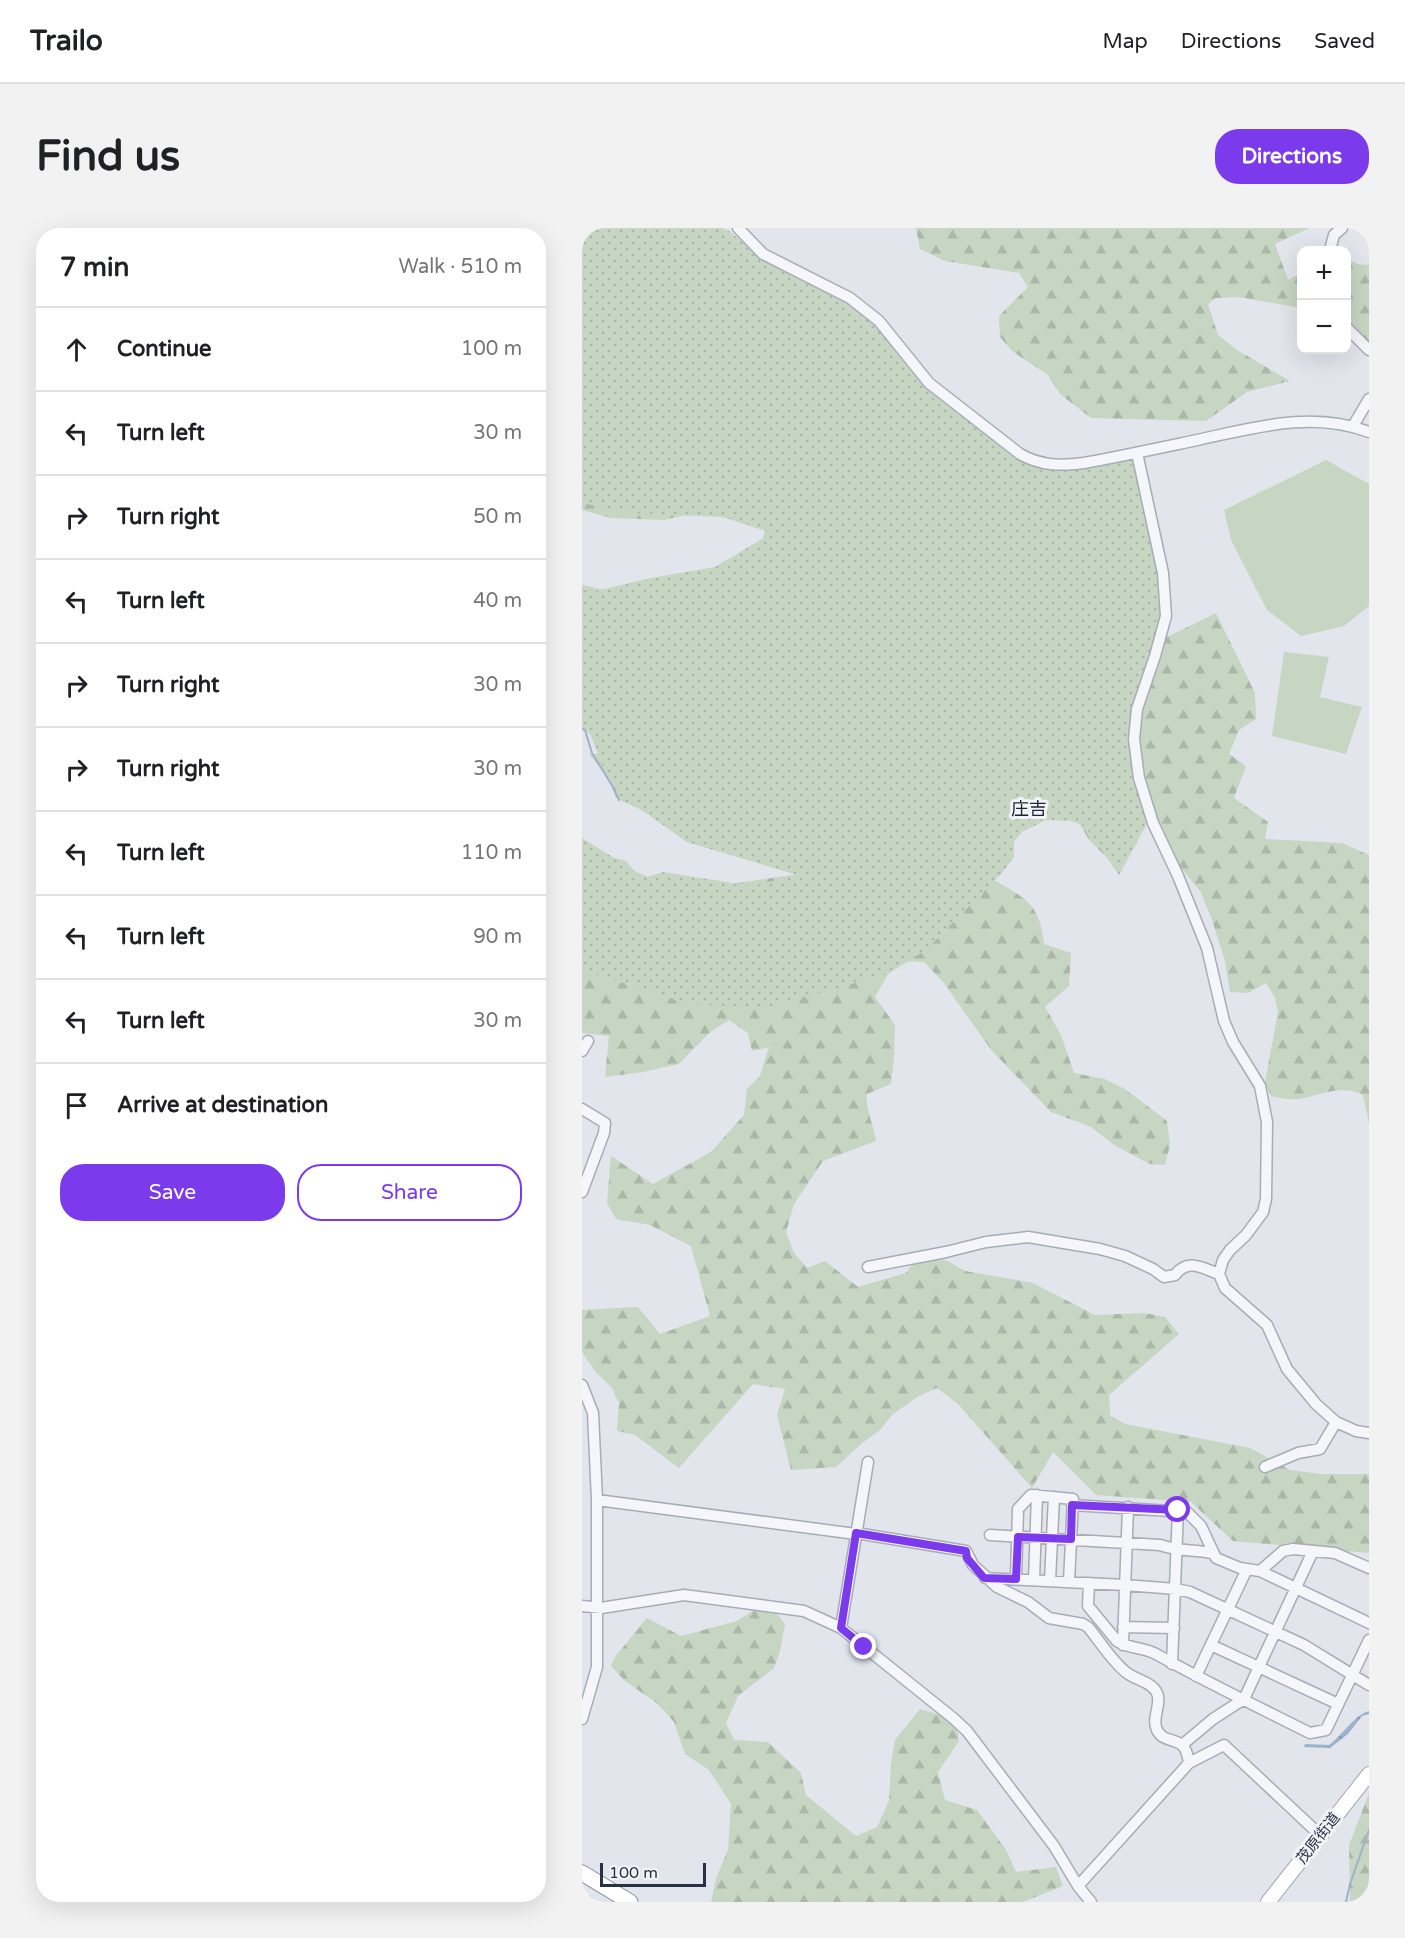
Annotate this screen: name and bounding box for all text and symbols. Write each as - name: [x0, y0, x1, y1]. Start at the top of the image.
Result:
- text: Trailo: [30, 24, 103, 58]
- text: Map: [1102, 29, 1148, 54]
- text: Directions: [1181, 29, 1281, 54]
- text: Saved: [1314, 29, 1375, 54]
- button: Directions: [1215, 129, 1369, 184]
- text: Find us: [36, 131, 180, 182]
- map controls: [1297, 246, 1351, 354]
- button: +: [1297, 246, 1351, 300]
- text: 7 min: [60, 252, 129, 283]
- text: Walk · 510 m: [399, 255, 522, 279]
- button: −: [1297, 300, 1351, 354]
- icon: ahead: [60, 333, 93, 366]
- text: Continue: [117, 336, 212, 362]
- text: 100 m: [461, 337, 522, 361]
- icon: left: [60, 417, 93, 450]
- text: Turn left: [117, 420, 205, 446]
- text: 30 m: [473, 421, 522, 445]
- icon: right: [60, 501, 93, 534]
- text: Turn right: [117, 504, 219, 530]
- text: 50 m: [473, 505, 522, 529]
- icon: left: [60, 585, 93, 618]
- text: Turn left: [117, 588, 205, 614]
- text: 40 m: [473, 589, 522, 613]
- icon: right: [60, 669, 93, 702]
- text: Turn right: [117, 672, 219, 698]
- text: 30 m: [473, 673, 522, 697]
- icon: right: [60, 753, 93, 786]
- text: Turn right: [117, 756, 219, 782]
- text: 30 m: [473, 757, 522, 781]
- district label: 庄吉: [1011, 798, 1047, 820]
- icon: left: [60, 837, 93, 870]
- text: Turn left: [117, 840, 205, 866]
- text: 110 m: [461, 841, 522, 865]
- icon: left: [60, 921, 93, 954]
- text: Turn left: [117, 924, 205, 950]
- text: 90 m: [473, 925, 522, 949]
- icon: left: [60, 1005, 93, 1038]
- text: Turn left: [117, 1008, 205, 1034]
- text: 30 m: [473, 1009, 522, 1033]
- icon: arrive: [60, 1089, 93, 1122]
- text: Arrive at destination: [117, 1092, 328, 1118]
- button: Save: [60, 1164, 285, 1221]
- button: Share: [297, 1164, 522, 1221]
- route start: [1164, 1496, 1190, 1522]
- route end: [850, 1633, 876, 1659]
- street label: 茂原街道: [1292, 1809, 1344, 1867]
- scale bar: [600, 1860, 706, 1888]
- text: 100 m: [609, 1863, 658, 1883]

